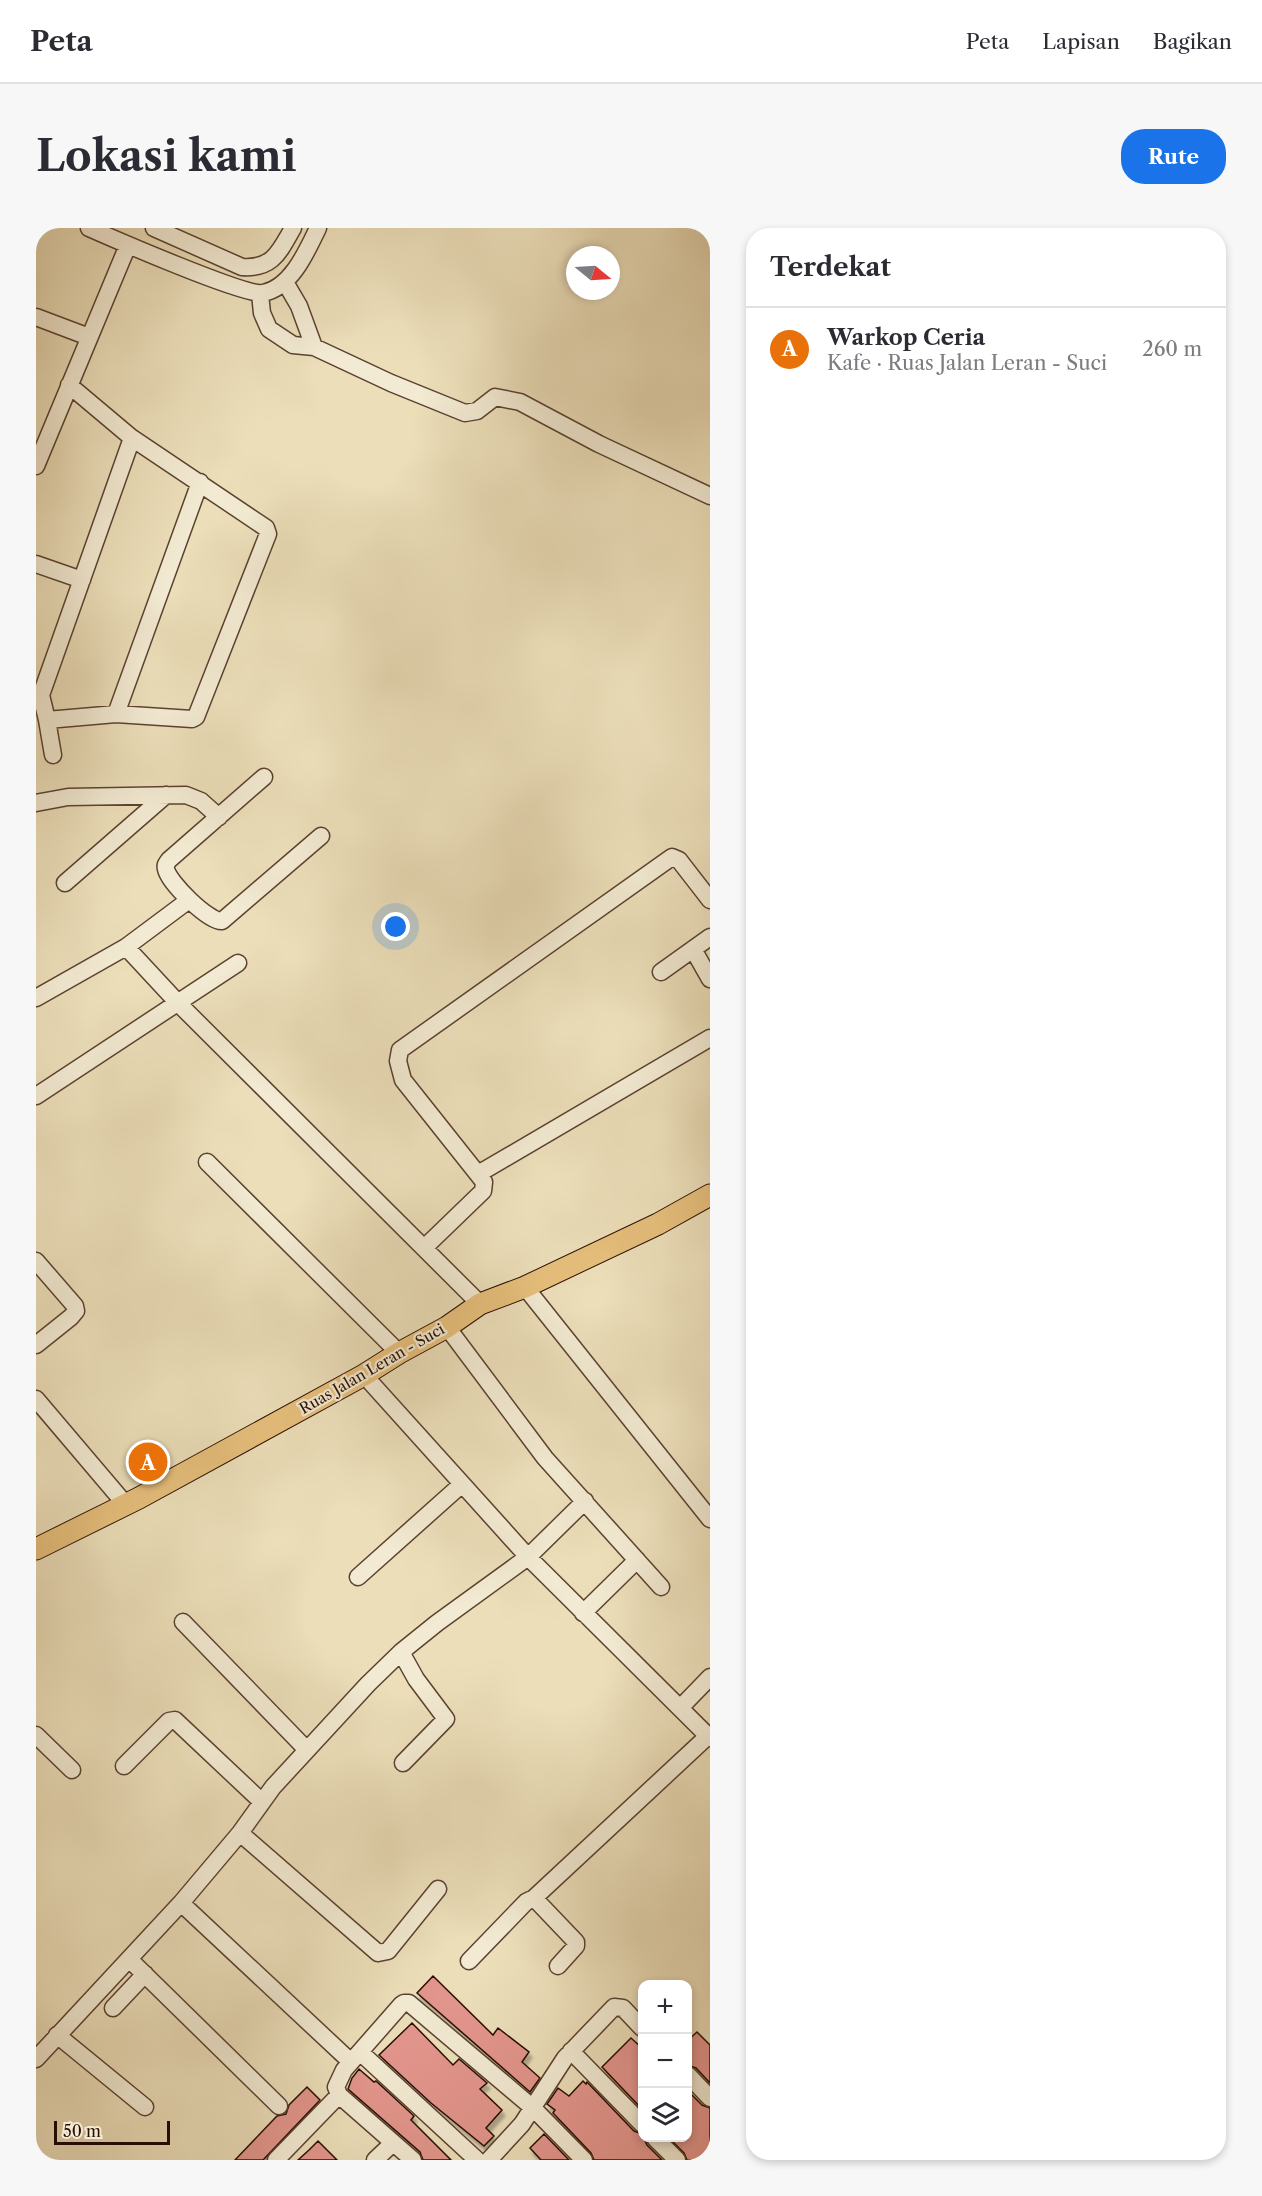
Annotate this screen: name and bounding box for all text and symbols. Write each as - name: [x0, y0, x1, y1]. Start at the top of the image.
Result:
- text: Peta: [30, 24, 93, 58]
- text: Peta: [966, 29, 1009, 54]
- text: Lapisan: [1042, 29, 1120, 54]
- text: Bagikan: [1153, 29, 1232, 54]
- button: Rute: [1121, 129, 1226, 184]
- text: Lokasi kami: [36, 130, 297, 182]
- north arrow: [566, 246, 620, 300]
- text: Terdekat: [770, 251, 891, 283]
- text: Warkop Ceria: [827, 324, 985, 351]
- text: A: [782, 337, 797, 361]
- text: 260 m: [1142, 337, 1202, 361]
- text: Kafe · Ruas Jalan Leran - Suci: [827, 351, 1107, 375]
- your location: [381, 912, 410, 941]
- street label: Ruas Jalan Leran - Suci: [296, 1319, 448, 1418]
- pin: A: [128, 1440, 168, 1484]
- map controls: [638, 1980, 692, 2142]
- button: +: [638, 1980, 692, 2034]
- button: −: [638, 2034, 692, 2088]
- button: layers: [638, 2088, 692, 2142]
- scale bar: [54, 2118, 170, 2146]
- text: 50 m: [63, 2121, 101, 2141]

